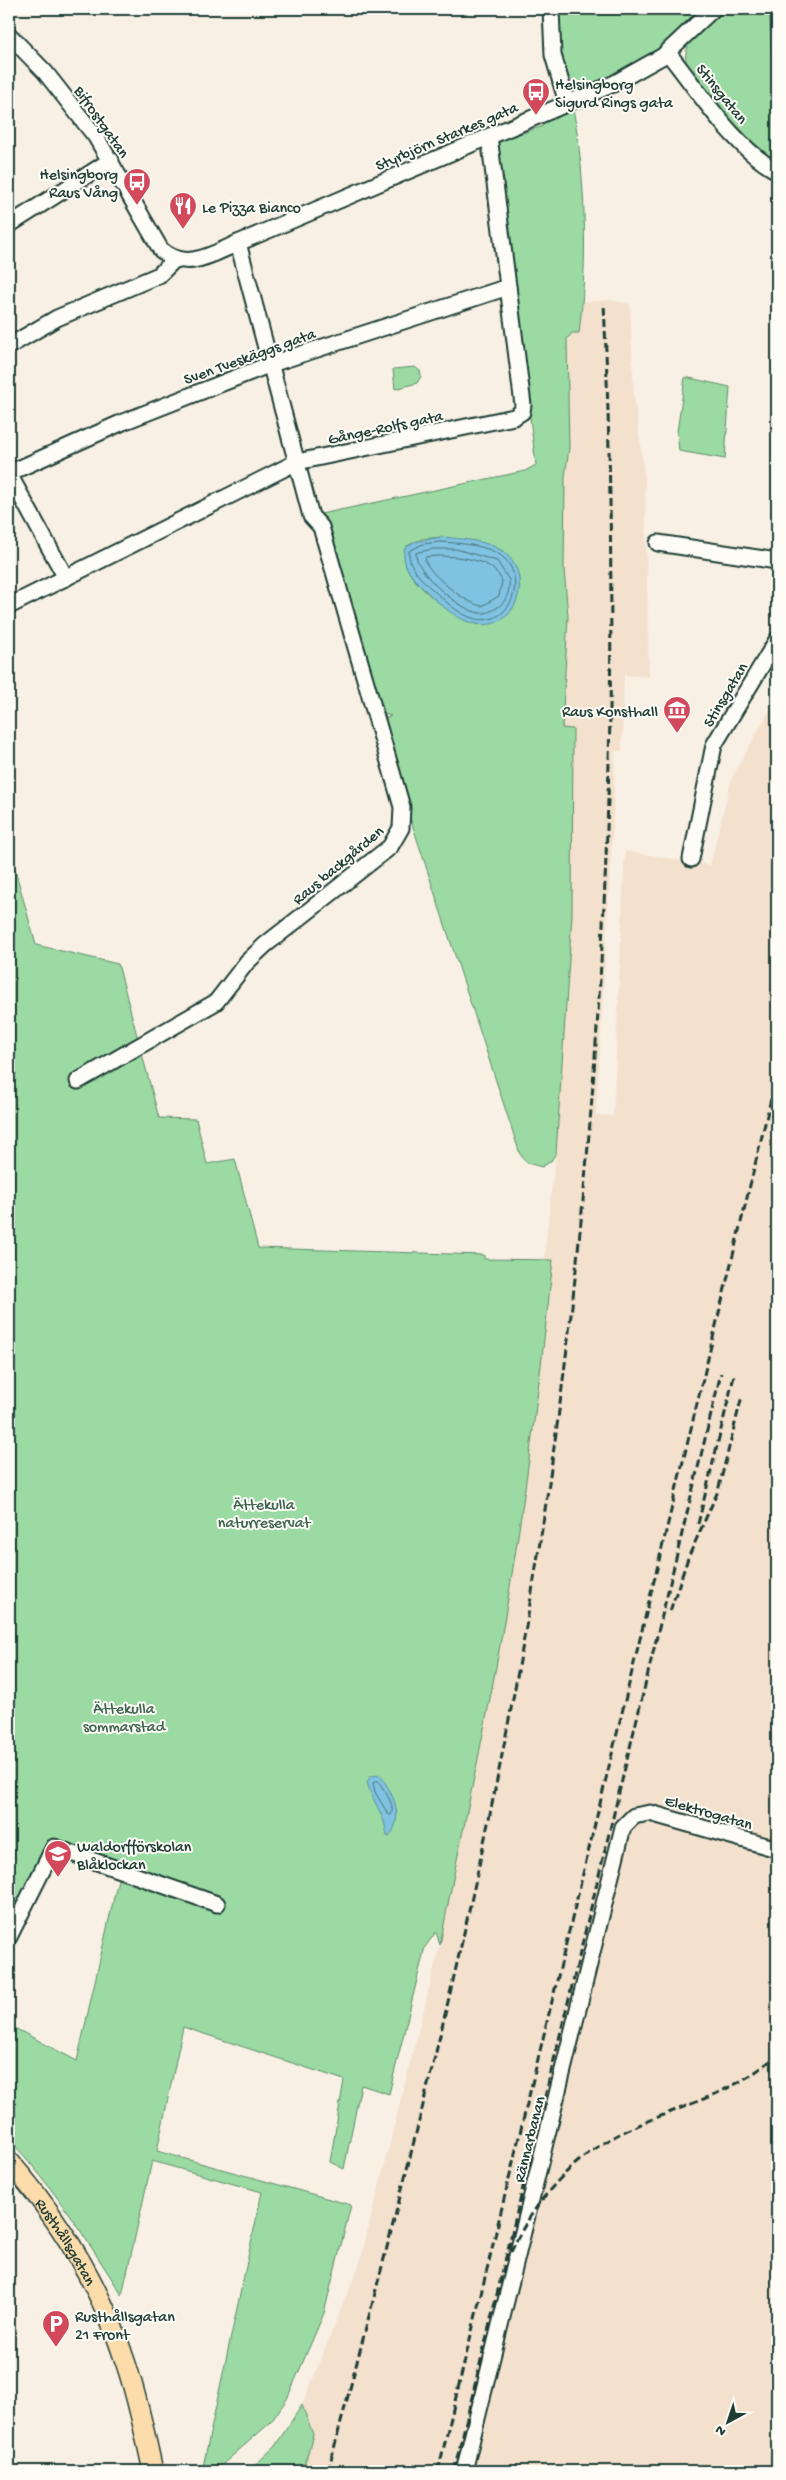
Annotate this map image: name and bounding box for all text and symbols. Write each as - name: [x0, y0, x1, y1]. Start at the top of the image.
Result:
- street label: Stinsgatan: [690, 61, 751, 129]
- bus stop icon: Helsingborg Sigurd Rings gata: [521, 77, 551, 116]
- place label: Helsingborg Sigurd Rings gata: [555, 77, 674, 114]
- street label: Bifrostgatan: [68, 82, 132, 163]
- street label: Styrbjörn Starkes gata: [373, 99, 522, 177]
- place label: Helsingborg Raus Vång: [40, 167, 118, 204]
- bus stop icon: Helsingborg Raus Vång: [122, 167, 152, 206]
- restaurant icon: Le Pizza Bianco: [168, 191, 198, 230]
- place label: Le Pizza Bianco: [202, 200, 301, 219]
- street label: Sven Tveskäggs gata: [182, 325, 320, 391]
- street label: Gånge-Rolfs gata: [326, 408, 446, 451]
- street label: Stinsgatan: [700, 660, 754, 732]
- museum icon: Raus Konsthall: [662, 695, 692, 734]
- place label: Raus Konsthall: [562, 704, 658, 723]
- street label: Raus backgården: [290, 823, 389, 910]
- park label: Ättekulla naturreservat: [218, 1497, 312, 1534]
- park label: Ättekulla sommarstad: [83, 1701, 167, 1738]
- street label: Elektrogatan: [662, 1793, 754, 1836]
- school or university icon: Waldorfförskolan Blåklockan: [43, 1839, 73, 1878]
- place label: Waldorfförskolan Blåklockan: [76, 1839, 192, 1876]
- street label: Rännarbanan: [511, 2094, 551, 2185]
- street label: Rusthållsgatan: [29, 2196, 98, 2290]
- parking icon: Rusthållsgatan 21 Front: [41, 2309, 71, 2348]
- place label: Rusthållsgatan 21 Front: [75, 2309, 175, 2346]
- north arrow: [704, 2398, 754, 2448]
- text: N: [712, 2421, 730, 2439]

